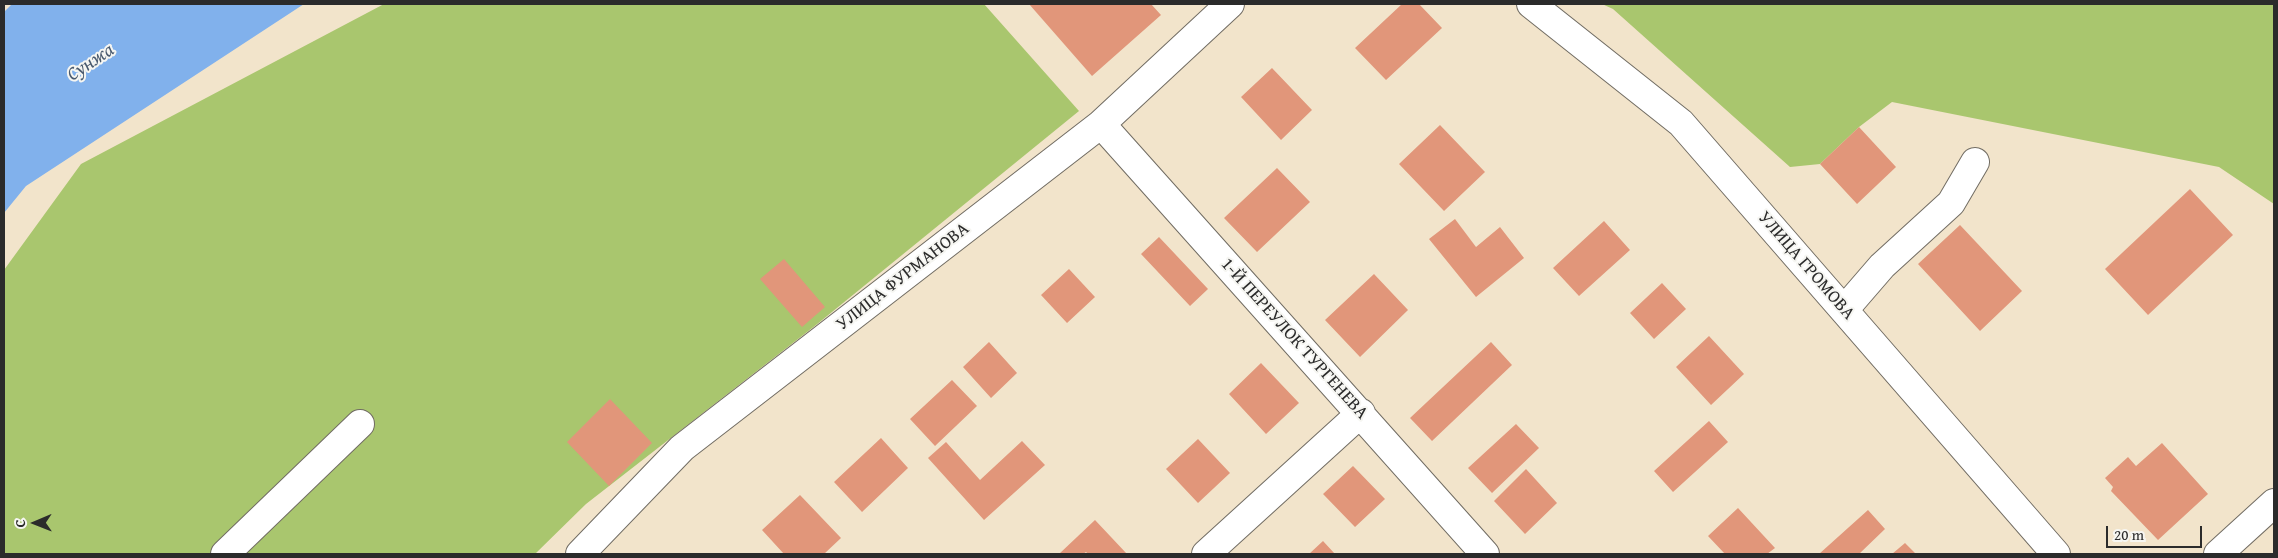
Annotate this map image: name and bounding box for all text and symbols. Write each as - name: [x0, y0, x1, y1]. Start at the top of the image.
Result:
- water label: Сунжа: [63, 39, 119, 87]
- street label: УЛИЦА ГРОМОВА: [1753, 207, 1859, 325]
- street label: УЛИЦА ФУРМАНОВА: [832, 218, 974, 336]
- street label: 1-Й ПЕРЕУЛОК ТУРГЕНЕВА: [1216, 254, 1372, 424]
- north arrow: [10, 498, 60, 548]
- scale bar: [2108, 516, 2204, 548]
- text: С: [10, 519, 30, 527]
- text: 20 m: [2114, 524, 2144, 545]

